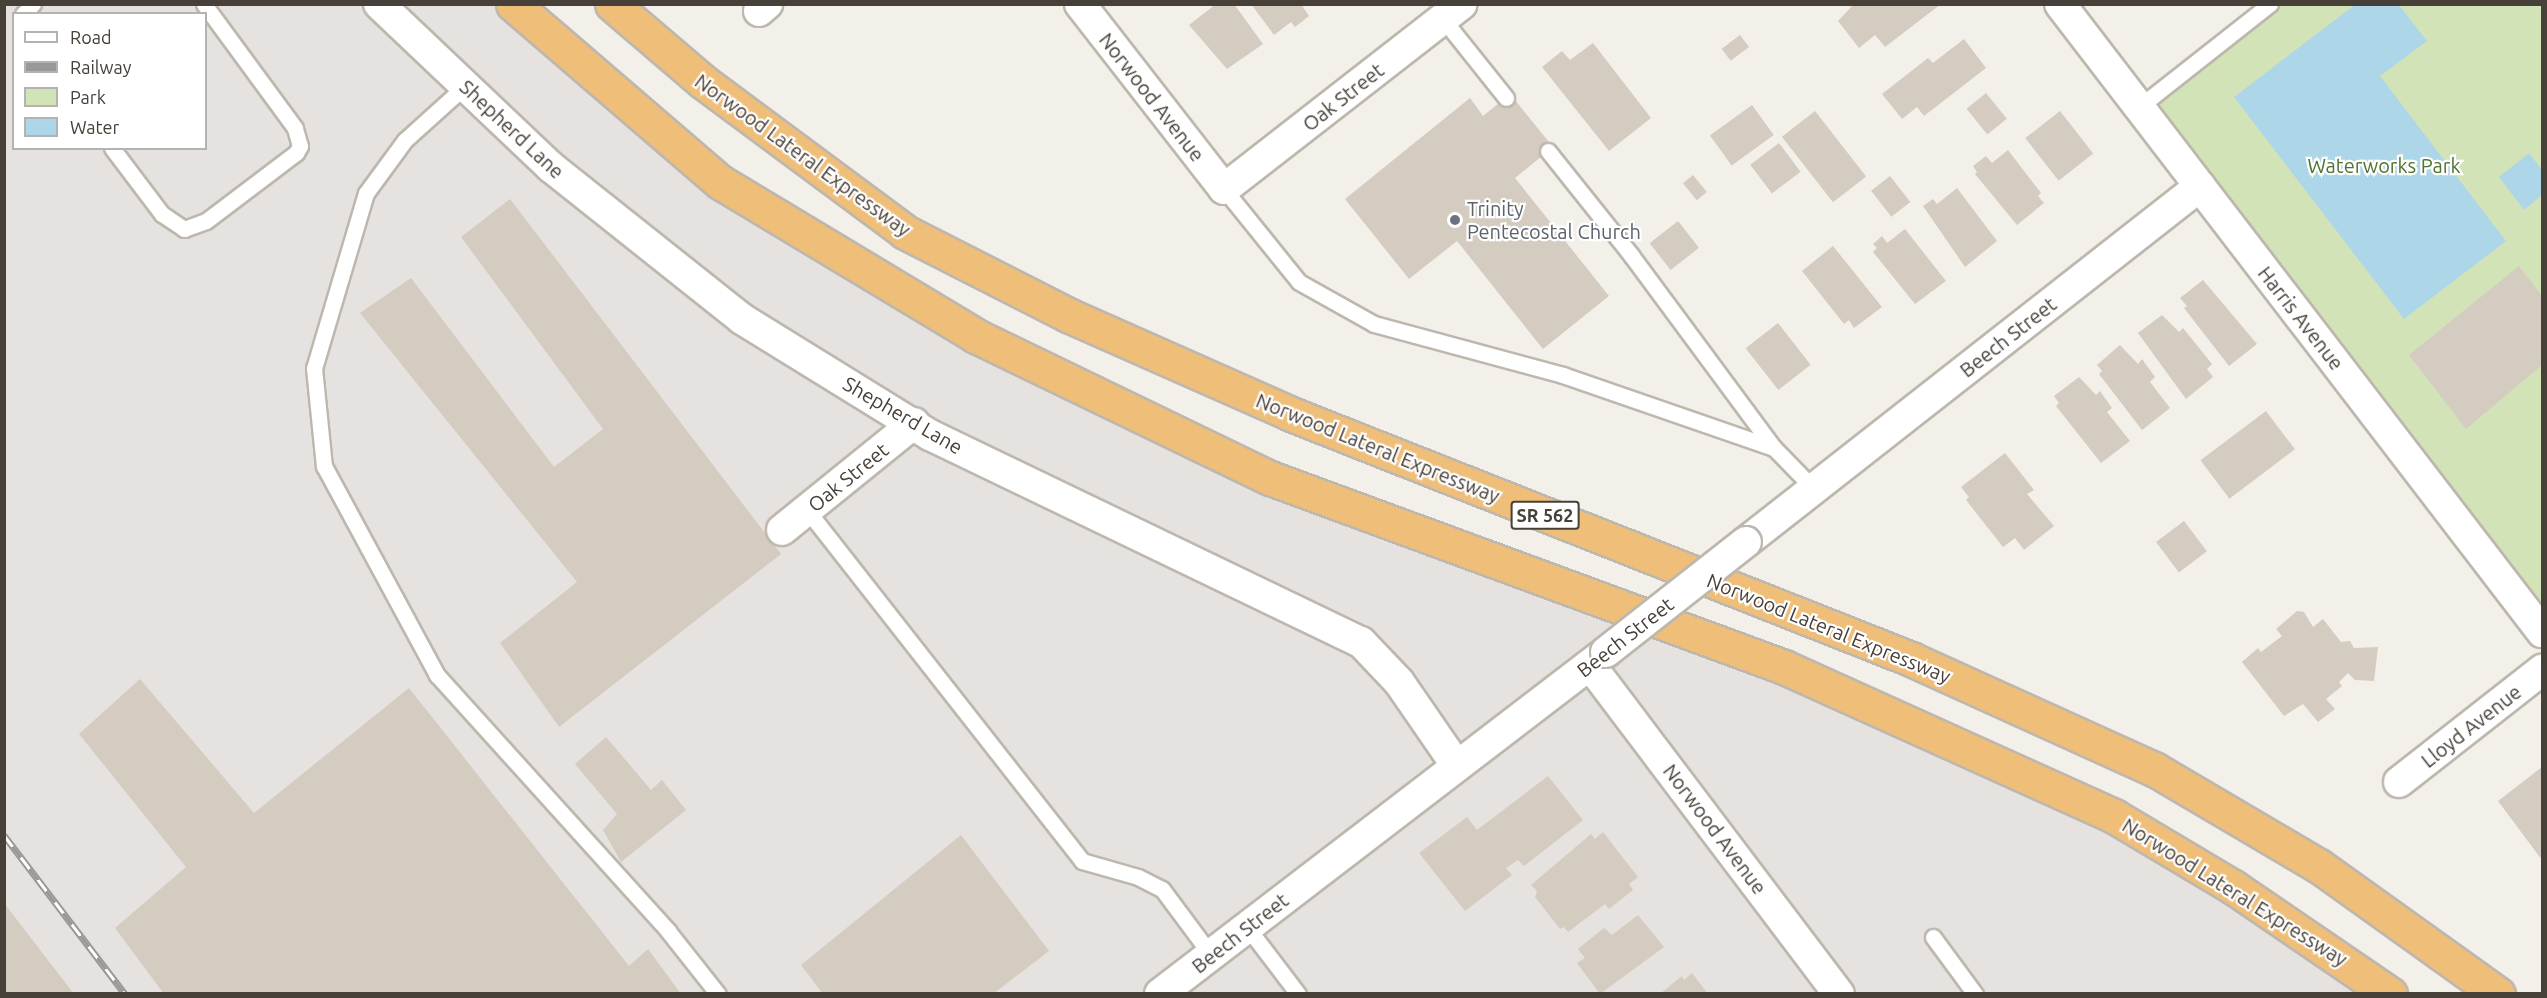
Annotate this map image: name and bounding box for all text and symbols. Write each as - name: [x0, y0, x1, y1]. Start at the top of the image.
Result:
- legend: [12, 12, 207, 150]
- text: Road: [70, 27, 112, 47]
- street label: Norwood Avenue: [1094, 28, 1210, 166]
- text: Railway: [70, 57, 131, 77]
- street label: Oak Street: [1298, 58, 1388, 136]
- street label: Norwood Lateral Expressway: [690, 69, 916, 241]
- street label: Shepherd Lane: [455, 75, 569, 183]
- text: Park: [70, 87, 106, 107]
- text: Water: [70, 117, 119, 137]
- park label: Waterworks Park: [2307, 153, 2461, 177]
- place label: Trinity Pentecostal Church: [1467, 196, 1641, 243]
- marker: Trinity Pentecostal Church: [1448, 213, 1462, 227]
- street label: Harris Avenue: [2253, 261, 2349, 375]
- street label: Beech Street: [1955, 292, 2061, 382]
- street label: Shepherd Lane: [839, 371, 967, 459]
- street label: Norwood Lateral Expressway: [1253, 388, 1503, 508]
- street label: Oak Street: [803, 437, 893, 517]
- road number: SR 562: [1510, 500, 1580, 530]
- street label: Norwood Lateral Expressway: [1704, 568, 1954, 688]
- street label: Beech Street: [1572, 592, 1678, 682]
- street label: Lloyd Avenue: [2416, 679, 2526, 773]
- street label: Norwood Avenue: [1658, 759, 1772, 899]
- street label: Norwood Lateral Expressway: [2118, 813, 2352, 971]
- street label: Beech Street: [1187, 888, 1293, 978]

